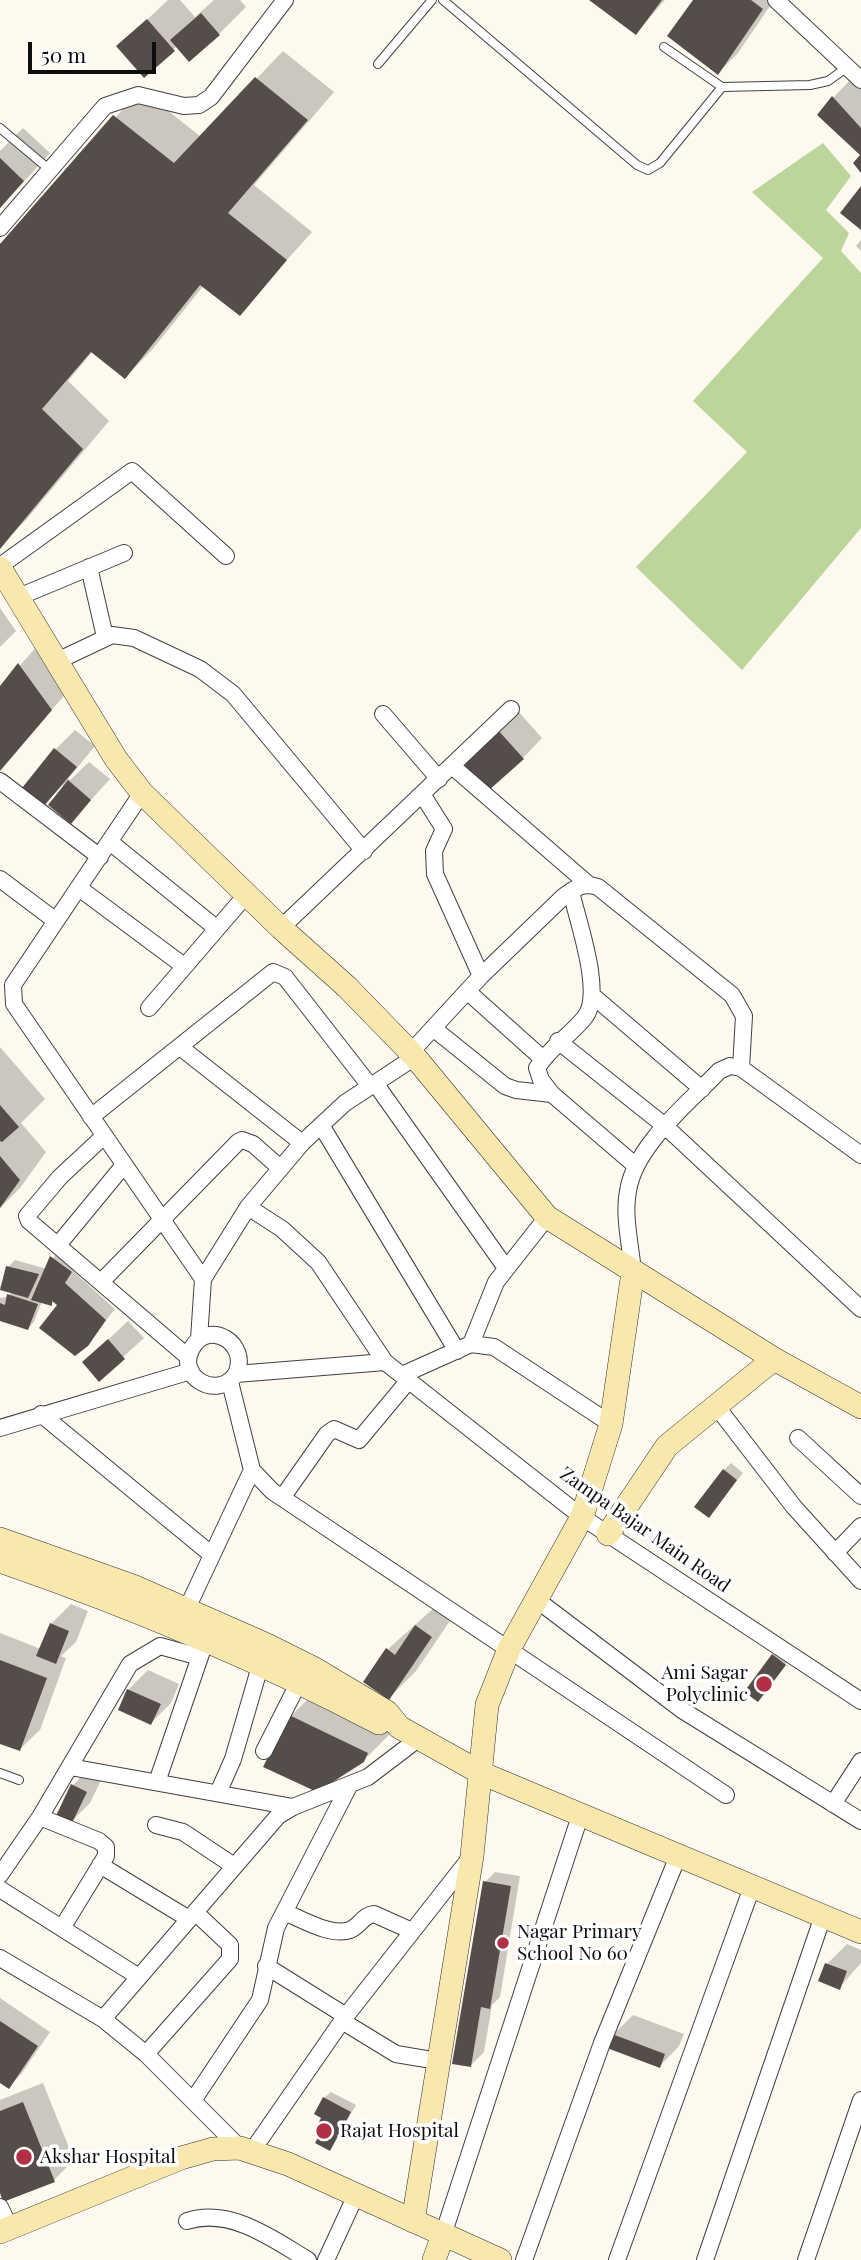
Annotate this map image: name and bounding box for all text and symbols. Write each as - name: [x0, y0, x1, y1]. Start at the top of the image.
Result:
- scale bar: [32, 28, 159, 72]
- text: 50 m: [41, 40, 86, 68]
- street label: Zampa Bajar Main Road: [555, 1463, 735, 1597]
- place label: Ami Sagar Polyclinic: [661, 1662, 748, 1706]
- marker: Ami Sagar Polyclinic: [754, 1674, 774, 1694]
- place label: Nagar Primary School No 60: [517, 1921, 641, 1965]
- marker: Nagar Primary School No 60: [495, 1935, 511, 1951]
- place label: Rajat Hospital: [340, 2120, 459, 2142]
- marker: Rajat Hospital: [314, 2121, 334, 2141]
- place label: Akshar Hospital: [40, 2146, 176, 2168]
- marker: Akshar Hospital: [14, 2147, 34, 2167]

